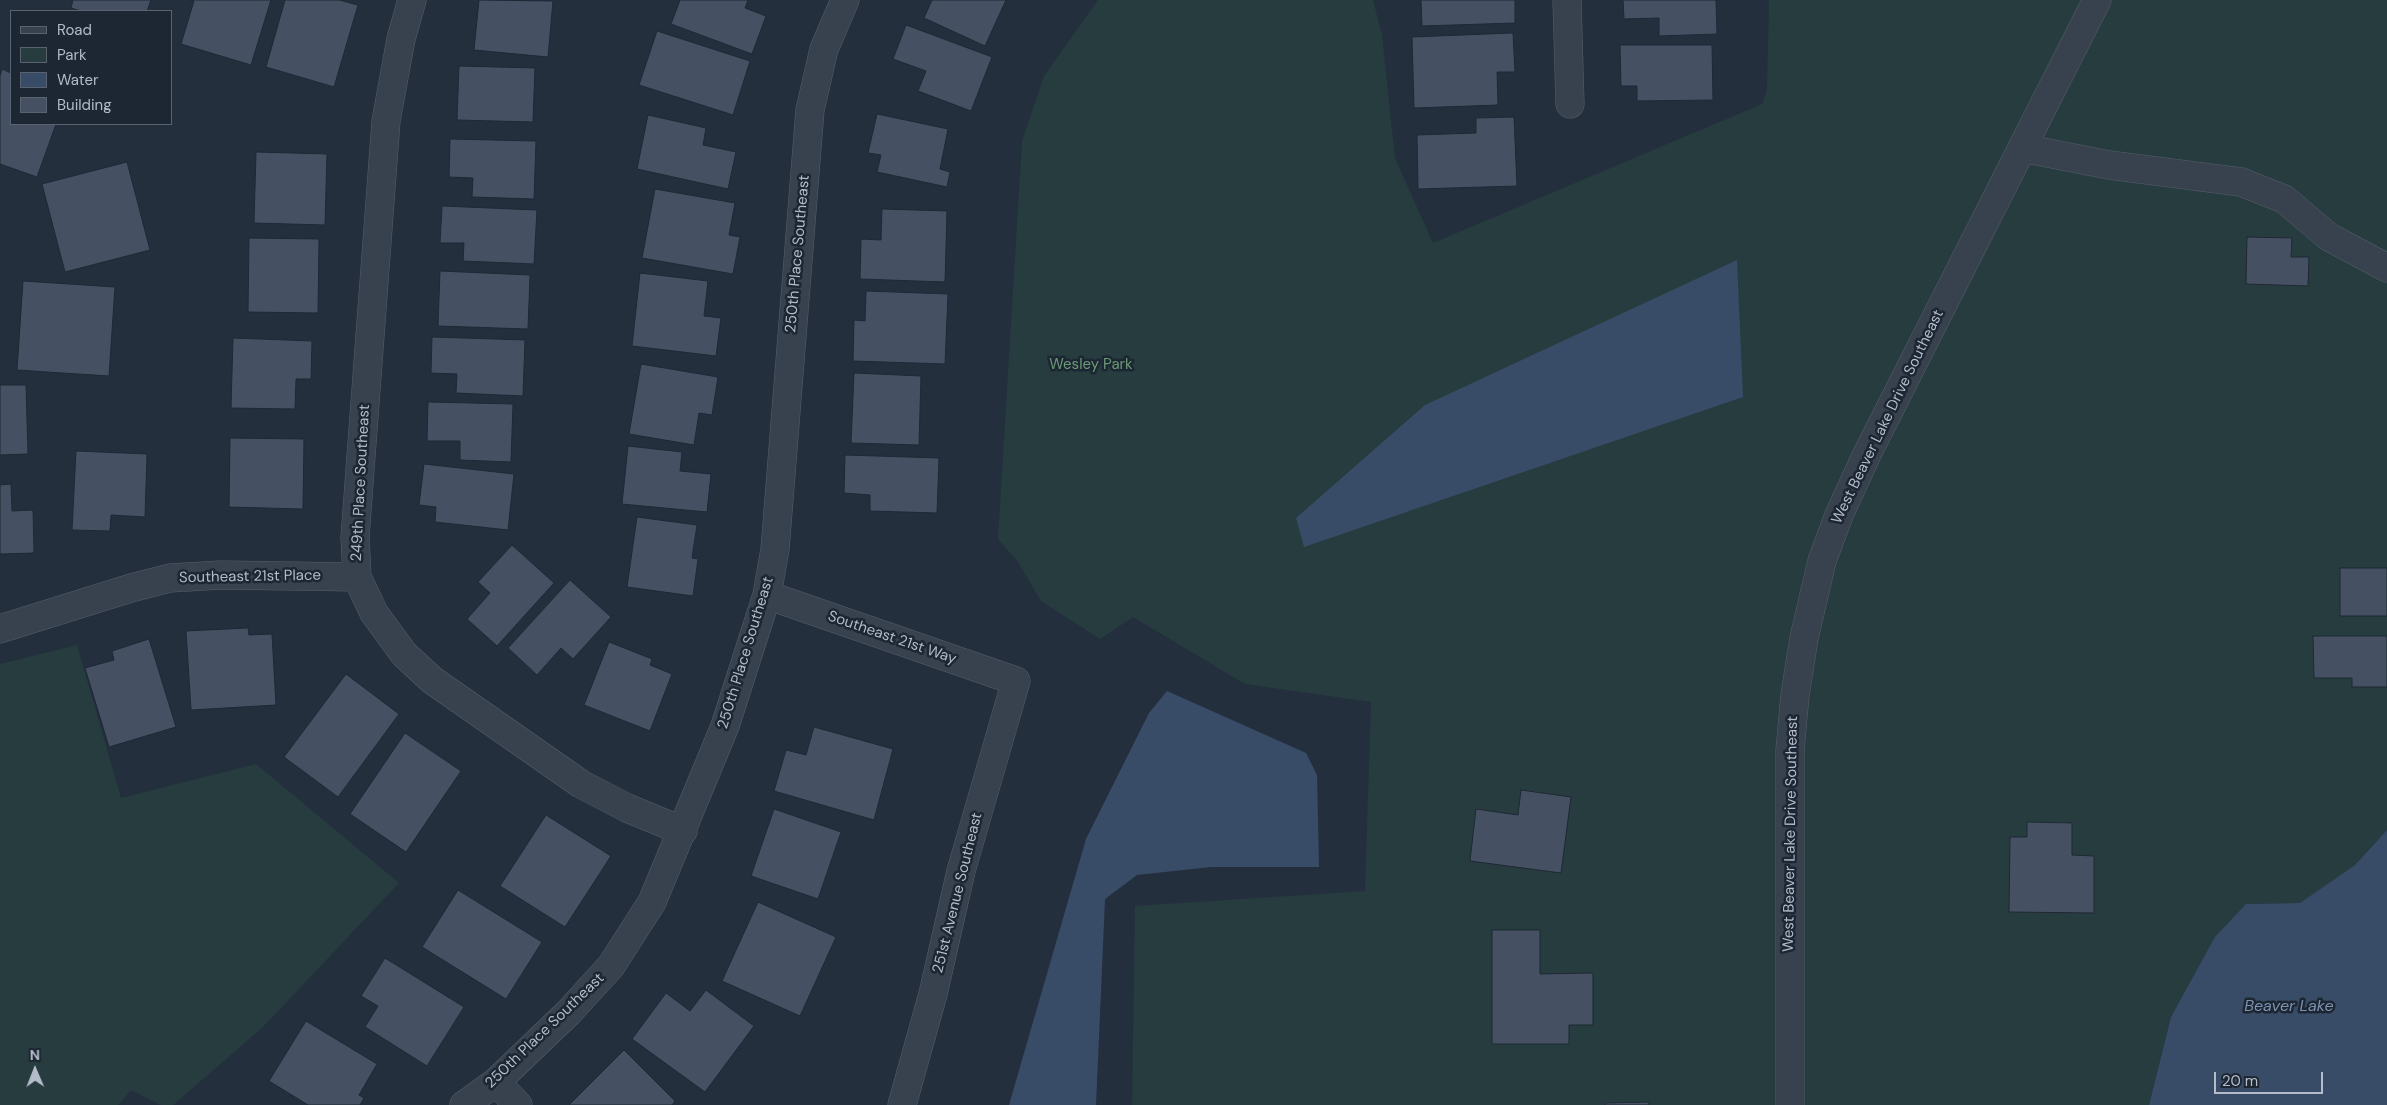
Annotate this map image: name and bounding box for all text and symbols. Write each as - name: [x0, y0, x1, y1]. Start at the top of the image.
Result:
- legend: [10, 10, 172, 125]
- text: Road: [57, 20, 92, 40]
- text: Park: [57, 45, 87, 65]
- text: Water: [57, 70, 98, 90]
- text: Building: [57, 95, 112, 115]
- street label: 250th Place Southeast: [782, 174, 814, 334]
- street label: West Beaver Lake Drive Southeast: [1828, 307, 1948, 527]
- park label: Wesley Park: [1049, 356, 1133, 374]
- street label: 249th Place Southeast: [348, 404, 374, 562]
- street label: Southeast 21st Place: [179, 567, 321, 587]
- street label: 250th Place Southeast: [714, 575, 778, 731]
- street label: Southeast 21st Way: [825, 608, 959, 668]
- street label: West Beaver Lake Drive Southeast: [1780, 716, 1802, 952]
- street label: 251st Avenue Southeast: [929, 811, 987, 975]
- street label: 250th Place Southeast: [482, 970, 608, 1092]
- water label: Beaver Lake: [2244, 997, 2334, 1017]
- north arrow: [10, 1045, 60, 1095]
- text: N: [29, 1046, 40, 1064]
- scale bar: [2217, 1062, 2326, 1094]
- text: 20 m: [2222, 1071, 2258, 1091]

